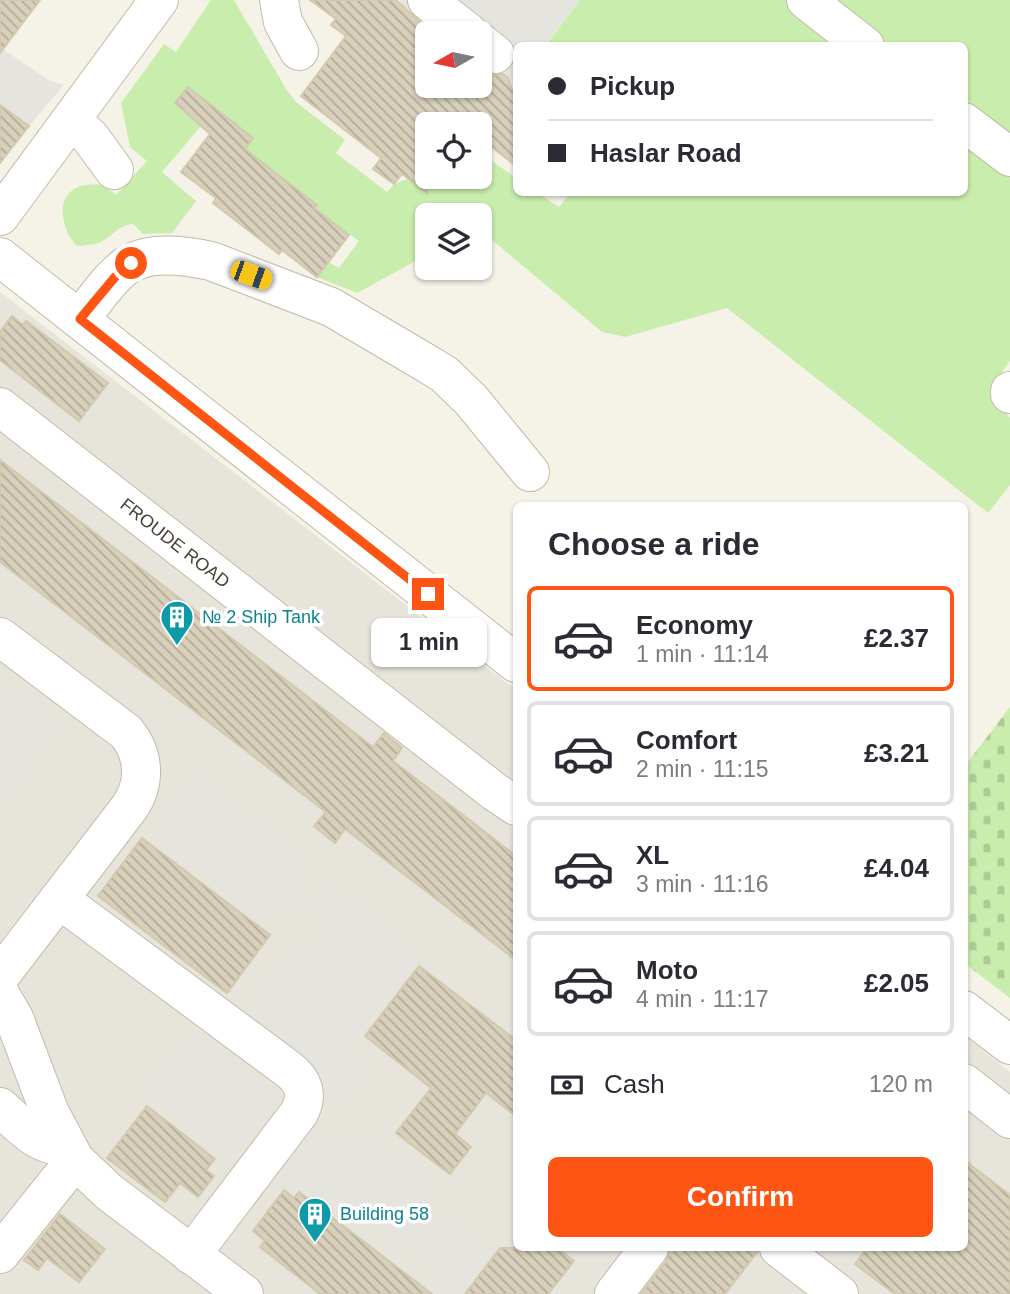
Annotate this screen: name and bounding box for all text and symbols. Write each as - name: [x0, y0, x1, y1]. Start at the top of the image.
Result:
- north arrow: [415, 21, 492, 98]
- map controls: [415, 21, 492, 280]
- text: Pickup: [590, 71, 675, 101]
- button: locate: [415, 112, 492, 189]
- text: Haslar Road: [590, 138, 742, 168]
- button: layers: [415, 203, 492, 280]
- route start: [115, 247, 147, 279]
- car: [228, 258, 275, 292]
- street label: FROUDE ROAD: [116, 494, 234, 592]
- text: Choose a ride: [548, 526, 760, 562]
- route end: [412, 578, 444, 610]
- building icon: № 2 Ship Tank: [158, 598, 196, 647]
- place label: № 2 Ship Tank: [202, 607, 321, 627]
- icon: car: [552, 607, 615, 670]
- text: Economy: [636, 610, 753, 640]
- callout: 1 min: [370, 618, 486, 668]
- text: £2.37: [864, 623, 929, 653]
- text: 1 min: [399, 629, 459, 655]
- text: 1 min · 11:14: [636, 641, 769, 667]
- icon: car: [552, 722, 615, 785]
- text: Comfort: [636, 725, 737, 755]
- text: £3.21: [864, 738, 929, 768]
- text: 2 min · 11:15: [636, 756, 769, 782]
- icon: car: [552, 837, 615, 900]
- text: XL: [636, 840, 669, 870]
- text: £4.04: [864, 853, 929, 883]
- text: 3 min · 11:16: [636, 871, 769, 897]
- icon: car: [552, 952, 615, 1015]
- text: Moto: [636, 955, 698, 985]
- text: £2.05: [864, 968, 929, 998]
- text: 4 min · 11:17: [636, 986, 769, 1012]
- icon: cash: [548, 1066, 586, 1104]
- text: Cash: [604, 1069, 665, 1099]
- text: 120 m: [869, 1071, 933, 1097]
- button: Confirm: [548, 1157, 933, 1237]
- building icon: Building 58: [296, 1195, 334, 1244]
- place label: Building 58: [340, 1204, 429, 1224]

